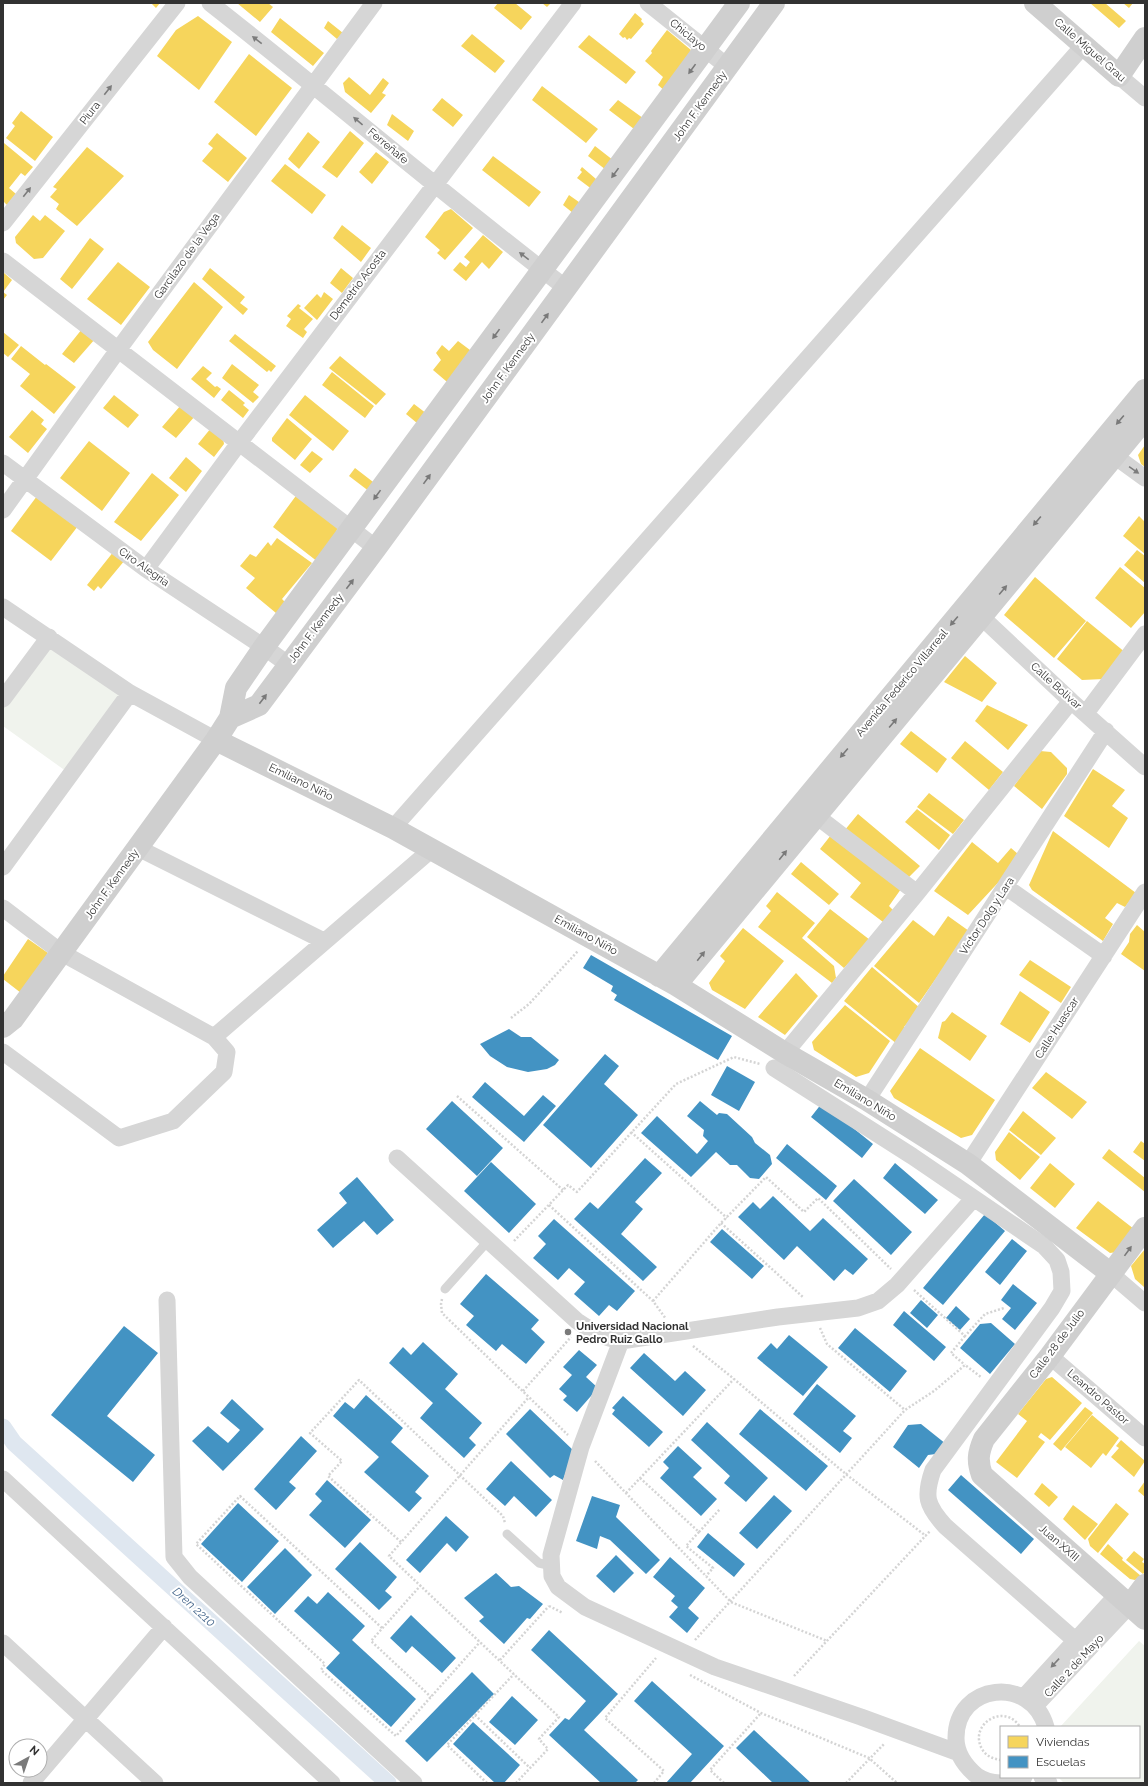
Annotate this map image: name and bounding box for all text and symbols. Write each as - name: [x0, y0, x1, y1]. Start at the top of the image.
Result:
- street label: Calle Miguel Grau: [1052, 15, 1128, 85]
- street label: Chiclayo: [667, 16, 709, 54]
- one-way arrow: [251, 35, 262, 44]
- one-way arrow: [688, 63, 696, 74]
- street label: John F. Kennedy: [670, 69, 730, 143]
- one-way arrow: [103, 85, 112, 96]
- street label: Piura: [77, 99, 103, 127]
- one-way arrow: [353, 117, 363, 126]
- street label: Ferreñafe: [365, 125, 411, 167]
- one-way arrow: [610, 168, 619, 179]
- one-way arrow: [23, 187, 32, 198]
- street label: Garcilazo de la Vega: [151, 210, 223, 302]
- street label: Demetrio Acosta: [327, 247, 389, 323]
- one-way arrow: [519, 252, 530, 260]
- one-way arrow: [541, 312, 549, 323]
- one-way arrow: [492, 329, 500, 340]
- street label: John F. Kennedy: [478, 331, 538, 405]
- one-way arrow: [1116, 415, 1125, 426]
- one-way arrow: [1128, 466, 1139, 474]
- one-way arrow: [423, 474, 431, 485]
- one-way arrow: [373, 490, 381, 501]
- one-way arrow: [1033, 515, 1042, 526]
- street label: Ciro Alegria: [116, 545, 172, 589]
- one-way arrow: [345, 578, 354, 589]
- one-way arrow: [998, 585, 1007, 596]
- street label: John F. Kennedy: [286, 591, 346, 665]
- one-way arrow: [950, 615, 959, 626]
- street label: Avenida Federico Villarreal: [853, 627, 951, 739]
- street label: Calle Bolivar: [1028, 660, 1084, 712]
- one-way arrow: [259, 694, 267, 704]
- one-way arrow: [888, 717, 897, 728]
- one-way arrow: [840, 747, 849, 758]
- street label: Emiliano Niño: [267, 761, 336, 803]
- street label: John F. Kennedy: [82, 847, 142, 921]
- one-way arrow: [779, 850, 788, 861]
- street label: Víctor Dolg y Lara: [957, 875, 1017, 957]
- street label: Emiliano Niño: [552, 912, 620, 958]
- one-way arrow: [696, 950, 705, 961]
- street label: Calle Huascar: [1032, 995, 1082, 1061]
- street label: Emiliano Niño: [832, 1076, 899, 1124]
- one-way arrow: [1124, 1245, 1132, 1256]
- street label: Calle 28 de Julio: [1027, 1306, 1088, 1381]
- place label: Universidad Nacional Pedro Ruiz Gallo: [576, 1320, 689, 1346]
- marker: Universidad Nacional Pedro Ruiz Gallo: [563, 1327, 573, 1337]
- street label: Leandro Pastor: [1065, 1367, 1131, 1427]
- street label: Juan XXIII: [1036, 1522, 1082, 1564]
- water label: Dren 2210: [170, 1584, 218, 1630]
- street label: Calle 2 de Mayo: [1042, 1632, 1107, 1700]
- one-way arrow: [1051, 1658, 1060, 1668]
- legend: [1000, 1726, 1140, 1778]
- text: Viviendas: [1036, 1735, 1090, 1749]
- north arrow: [8, 1738, 48, 1778]
- text: N: [27, 1743, 42, 1758]
- text: Escuelas: [1036, 1755, 1086, 1769]

